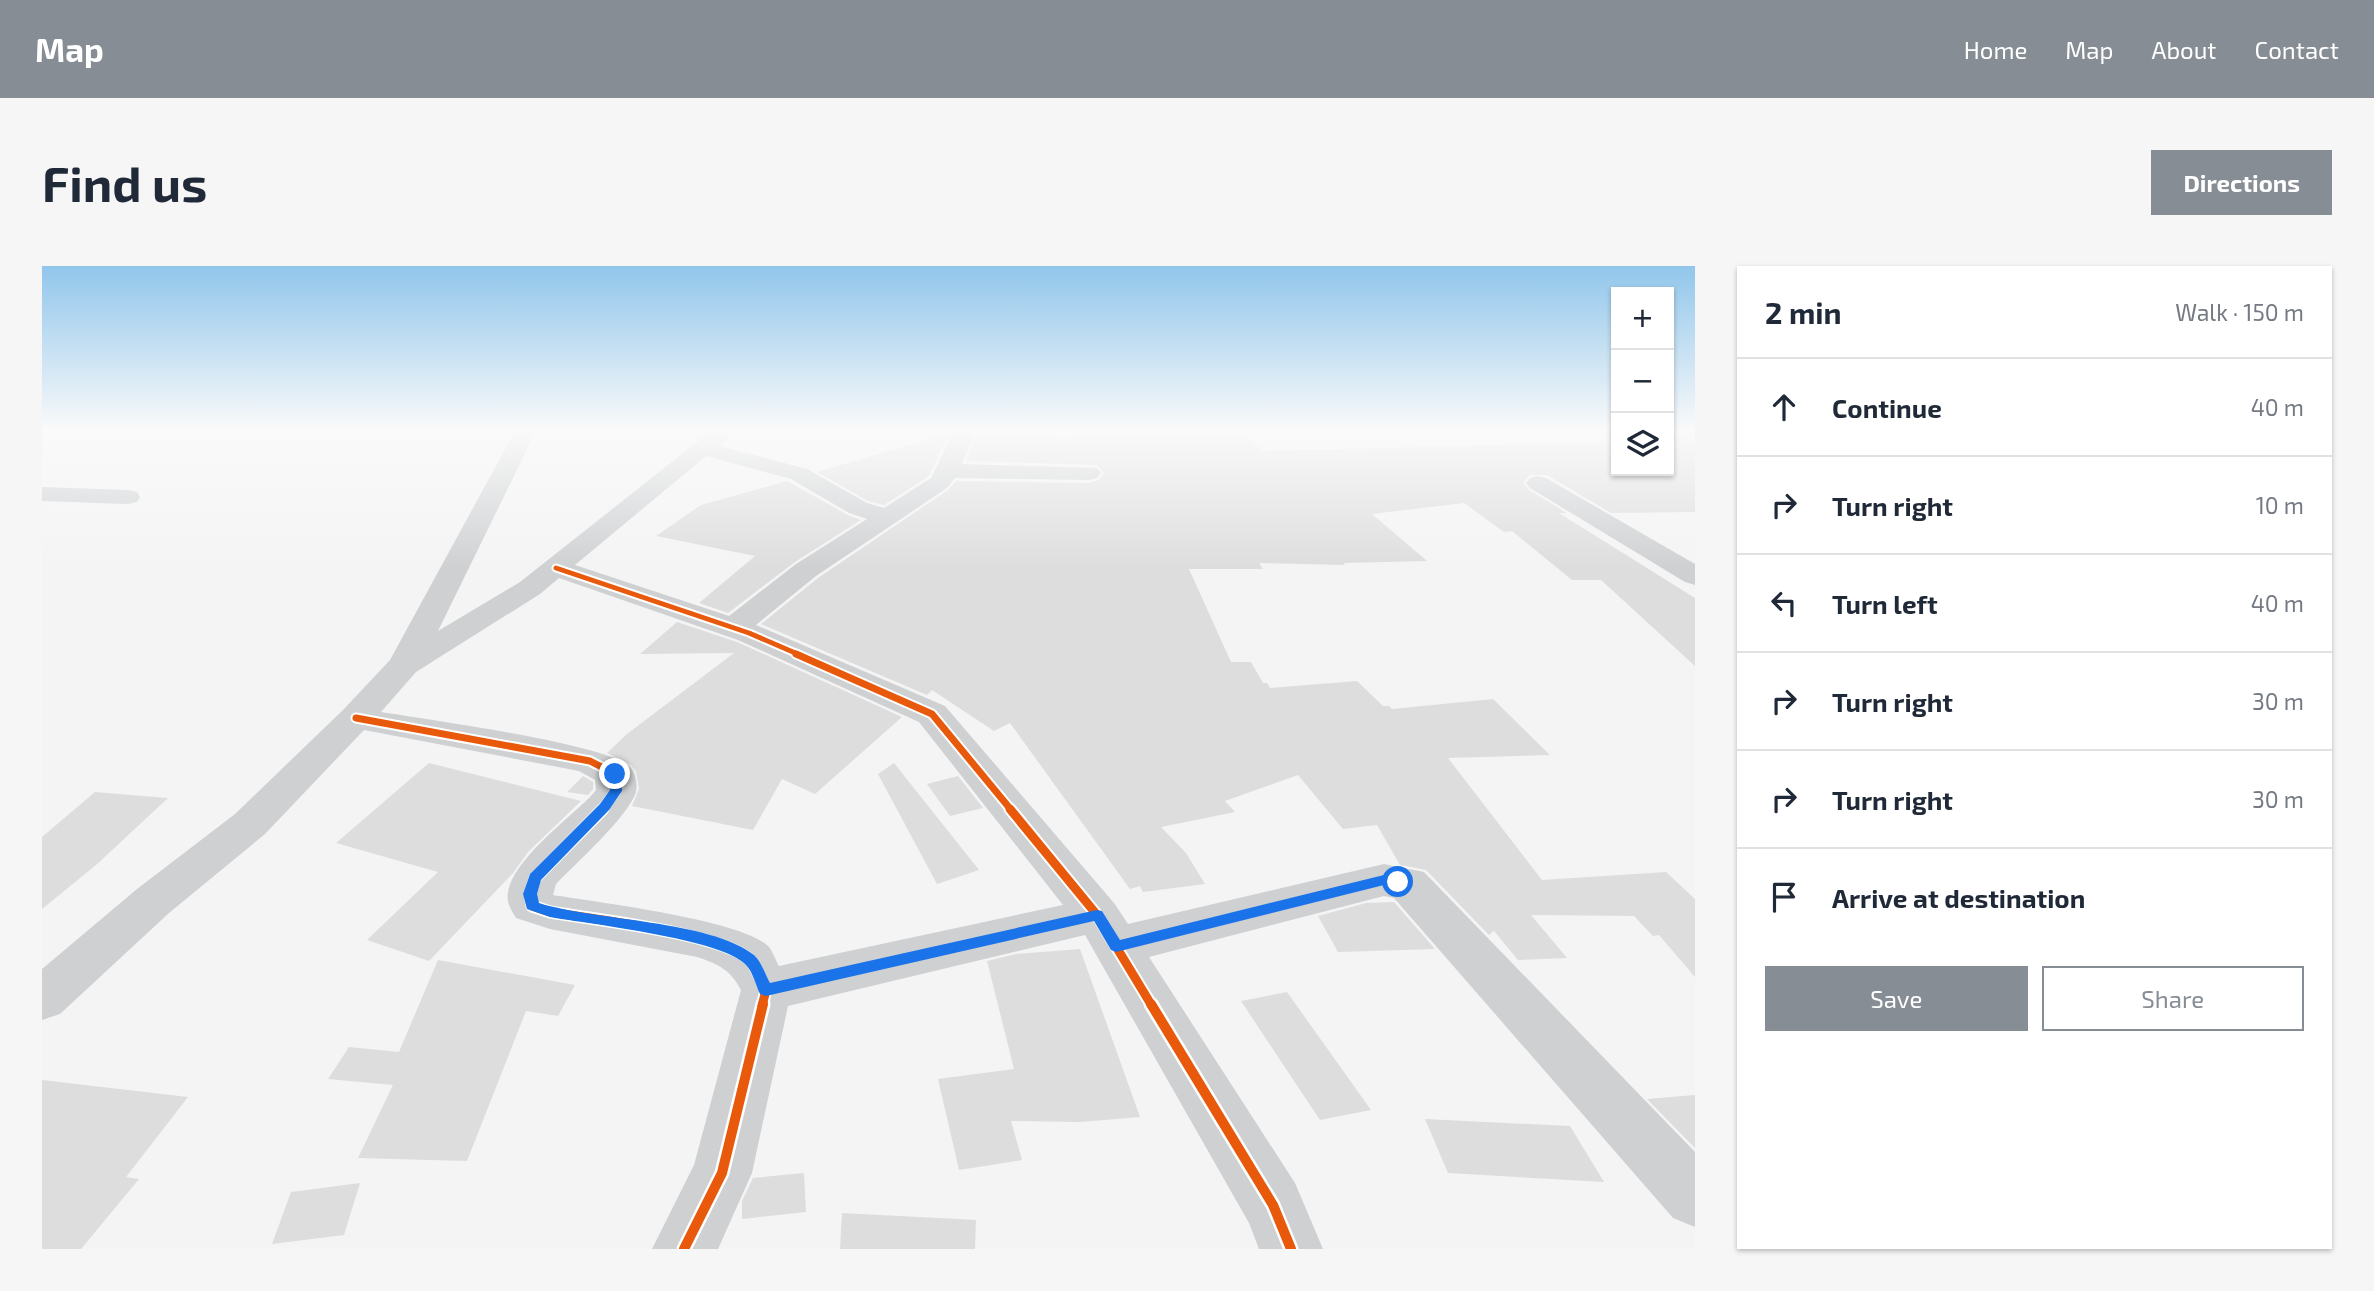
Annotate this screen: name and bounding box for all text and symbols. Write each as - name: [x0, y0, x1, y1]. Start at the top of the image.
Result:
- text: Map: [35, 29, 104, 69]
- text: Home: [1964, 35, 2027, 64]
- text: Map: [2065, 35, 2113, 64]
- text: About: [2151, 35, 2217, 64]
- text: Contact: [2255, 35, 2339, 64]
- button: Directions: [2151, 150, 2332, 215]
- text: Find us: [42, 153, 207, 212]
- map controls: [1611, 287, 1674, 476]
- button: +: [1611, 287, 1674, 350]
- text: 2 min: [1765, 294, 1842, 330]
- text: Walk · 150 m: [2175, 298, 2304, 326]
- button: −: [1611, 350, 1674, 413]
- icon: ahead: [1765, 388, 1803, 426]
- text: Continue: [1832, 392, 1942, 423]
- text: 40 m: [2251, 393, 2304, 421]
- button: layers: [1611, 413, 1674, 476]
- icon: right: [1765, 486, 1803, 524]
- text: Turn right: [1832, 490, 1953, 521]
- text: 10 m: [2256, 491, 2304, 519]
- icon: left: [1765, 584, 1803, 622]
- text: Turn left: [1832, 588, 1938, 619]
- text: 40 m: [2251, 589, 2304, 617]
- icon: right: [1765, 682, 1803, 720]
- text: Turn right: [1832, 686, 1953, 717]
- text: 30 m: [2252, 687, 2304, 715]
- route end: [599, 758, 630, 789]
- icon: right: [1765, 780, 1803, 818]
- text: Turn right: [1832, 784, 1953, 815]
- text: 30 m: [2252, 785, 2304, 813]
- route start: [1382, 866, 1413, 897]
- icon: arrive: [1765, 878, 1803, 916]
- text: Arrive at destination: [1832, 882, 2085, 913]
- button: Save: [1765, 966, 2028, 1031]
- button: Share: [2042, 966, 2304, 1031]

